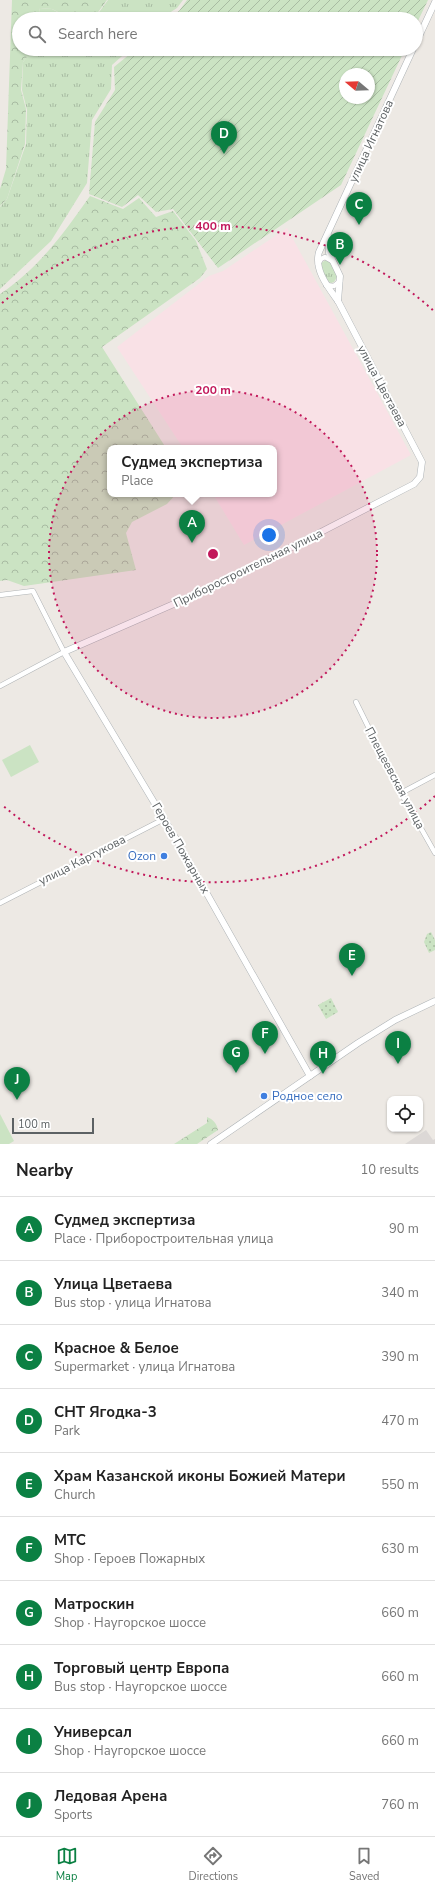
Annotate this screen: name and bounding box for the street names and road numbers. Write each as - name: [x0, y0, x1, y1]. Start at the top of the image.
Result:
- street label: улица Игнатова: [345, 97, 397, 185]
- street label: улица Цветаева: [354, 342, 410, 430]
- street label: Приборостроительная улица: [171, 525, 325, 611]
- street label: Плещеевская улица: [361, 724, 429, 832]
- street label: Героев Пожарных: [148, 800, 214, 897]
- street label: улица Картукова: [36, 831, 128, 889]

